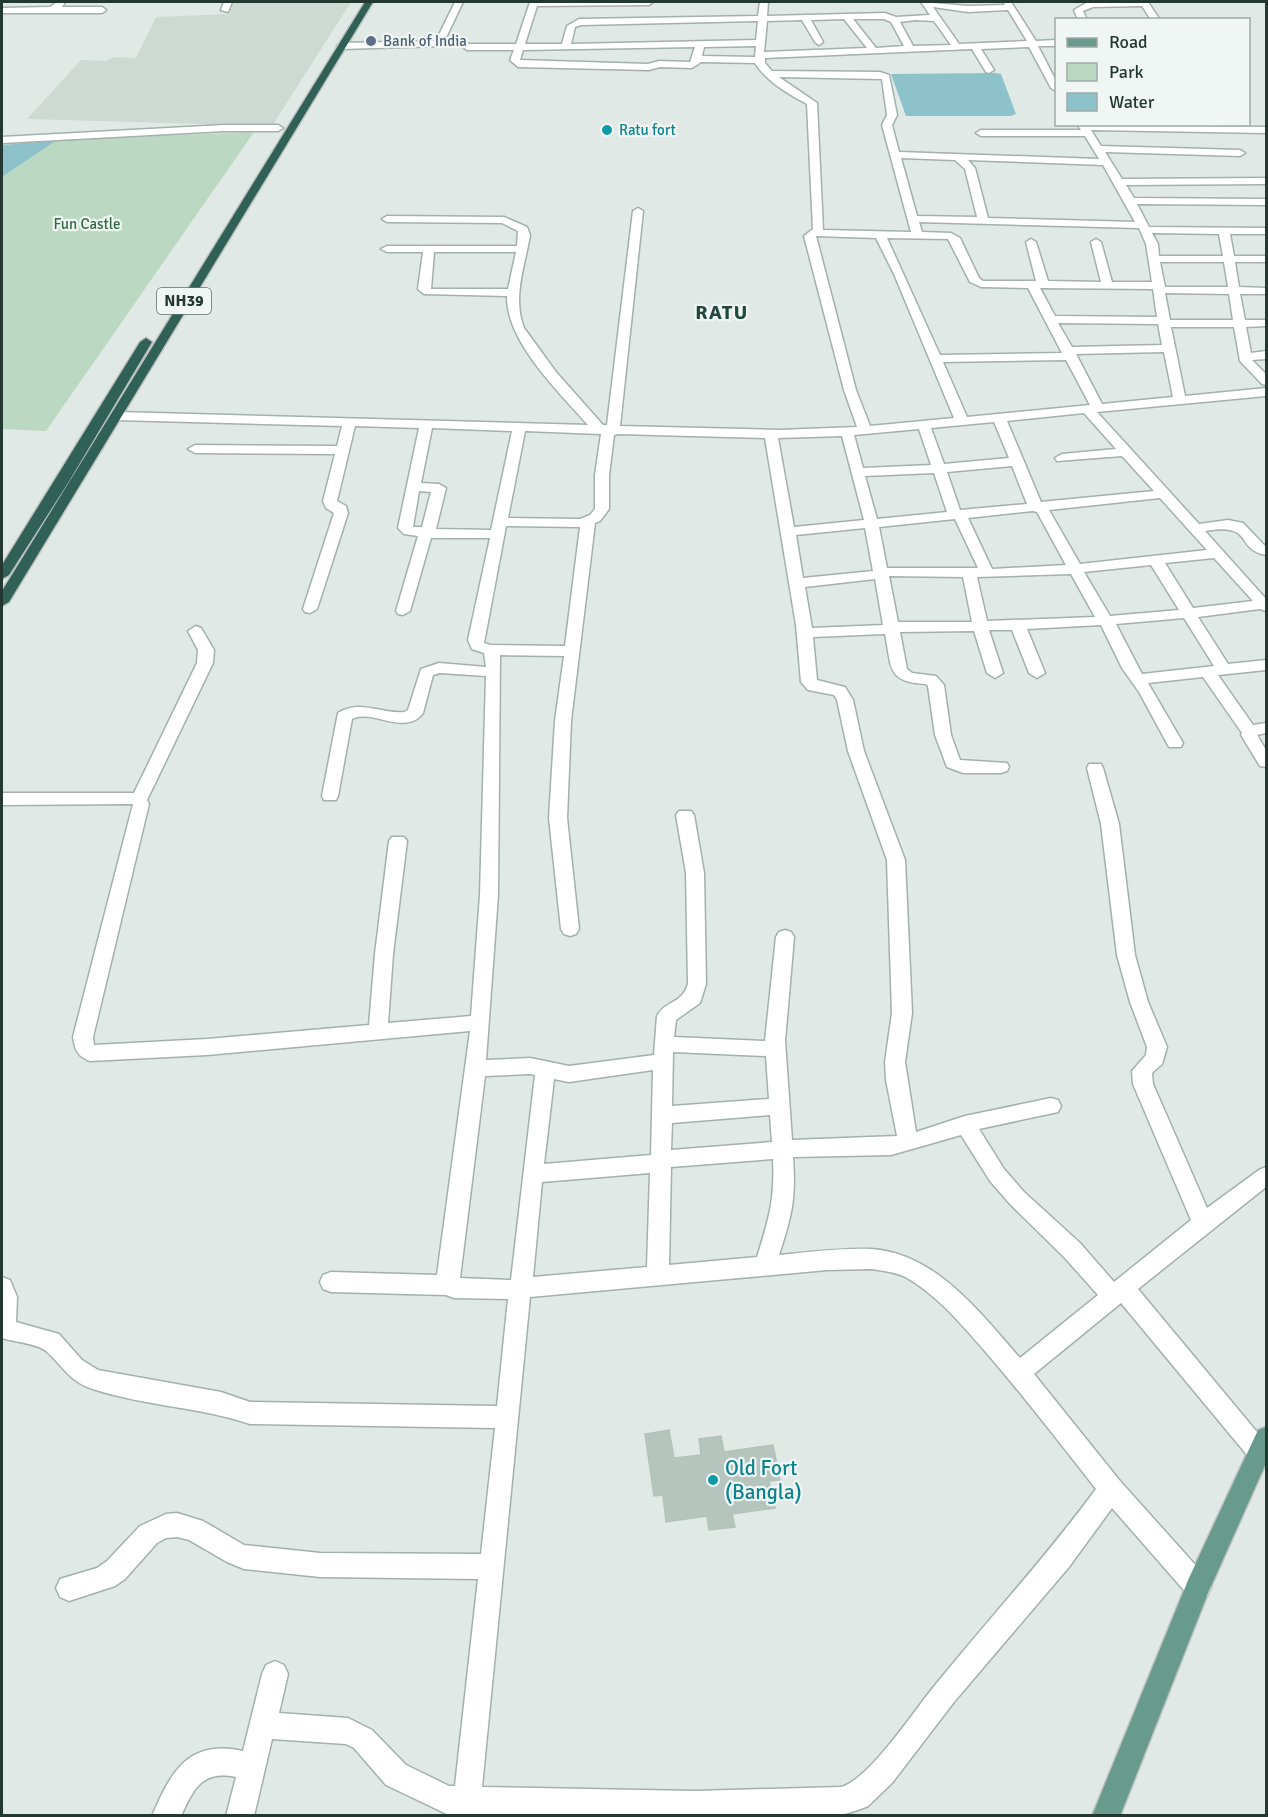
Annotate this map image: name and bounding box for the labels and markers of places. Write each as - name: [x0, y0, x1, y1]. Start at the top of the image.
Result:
- place label: Bank of India: [383, 32, 467, 50]
- marker: Bank of India: [364, 34, 378, 48]
- place label: Ratu fort: [619, 121, 676, 139]
- marker: Ratu fort: [600, 123, 614, 137]
- place label: Old Fort (Bangla): [725, 1455, 802, 1505]
- marker: Old Fort (Bangla): [706, 1473, 720, 1487]

